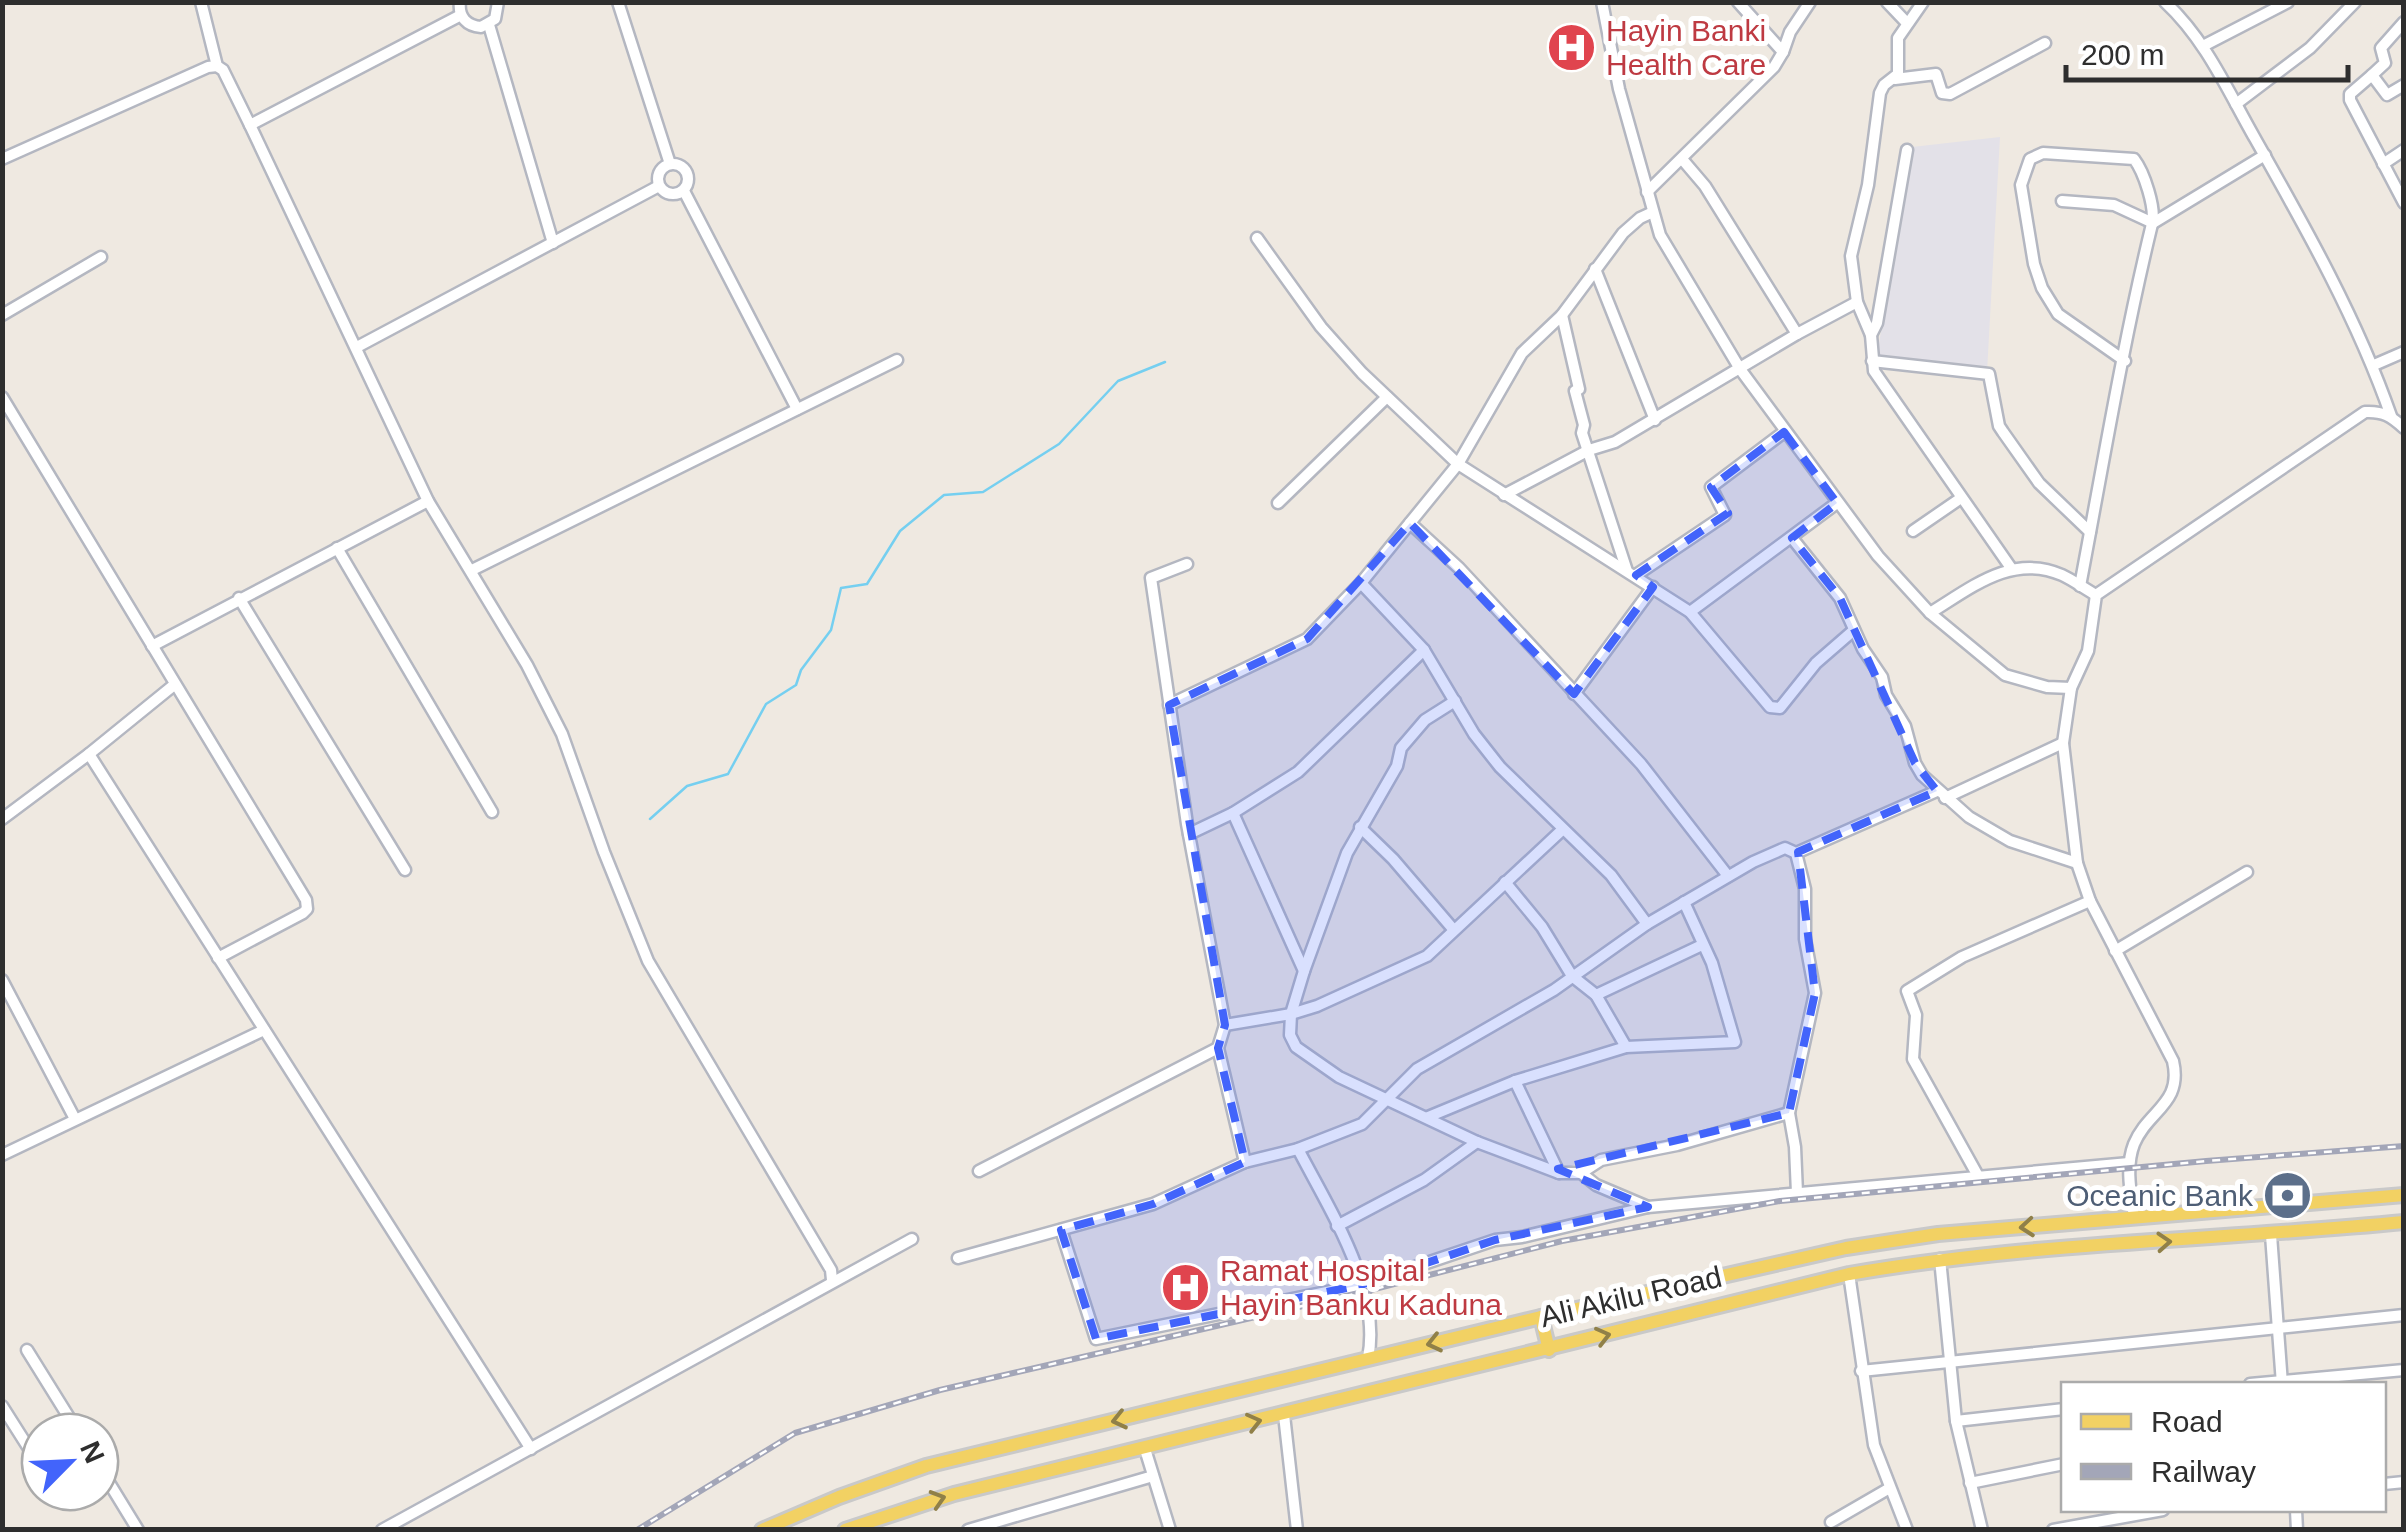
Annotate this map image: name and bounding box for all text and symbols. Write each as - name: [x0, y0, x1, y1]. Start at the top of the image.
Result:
- place label: Hayin Banki Health Care: [1606, 14, 1766, 81]
- scale bar: [2066, 20, 2348, 82]
- hospital icon: Hayin Banki Health Care: [1545, 22, 1597, 74]
- text: 200 m: [2081, 38, 2164, 71]
- bank icon: Oceanic Bank: [2262, 1170, 2314, 1222]
- place label: Oceanic Bank: [2066, 1179, 2254, 1212]
- one-way arrow: [2019, 1216, 2035, 1237]
- one-way arrow: [2156, 1232, 2172, 1253]
- place label: Ramat Hospital Hayin Banku Kaduna: [1220, 1254, 1502, 1321]
- street label: Ali Akilu Road: [1537, 1260, 1725, 1333]
- hospital icon: Ramat Hospital Hayin Banku Kaduna: [1159, 1262, 1211, 1314]
- one-way arrow: [1594, 1327, 1611, 1348]
- one-way arrow: [1426, 1331, 1443, 1352]
- legend: [2061, 1382, 2386, 1512]
- text: Road: [2151, 1405, 2223, 1438]
- one-way arrow: [1111, 1408, 1128, 1429]
- north arrow: [20, 1412, 120, 1512]
- one-way arrow: [1245, 1413, 1262, 1434]
- text: N: [74, 1436, 111, 1468]
- text: Railway: [2151, 1455, 2256, 1488]
- one-way arrow: [929, 1490, 946, 1511]

